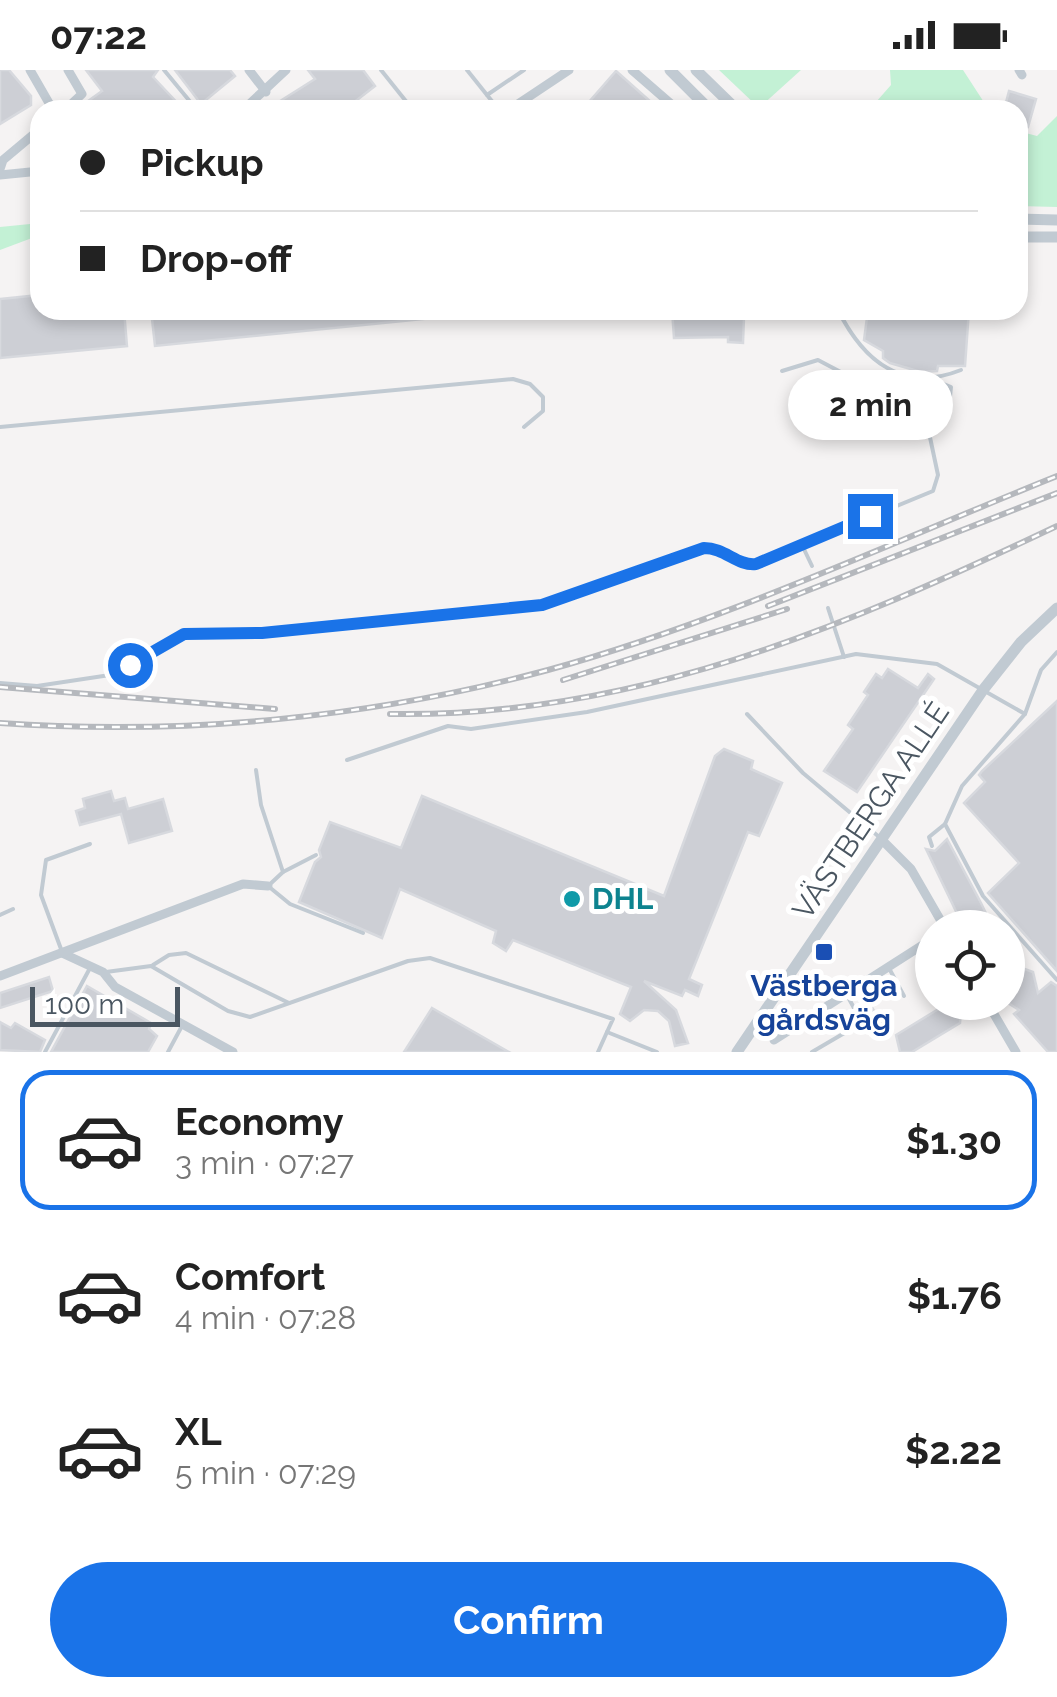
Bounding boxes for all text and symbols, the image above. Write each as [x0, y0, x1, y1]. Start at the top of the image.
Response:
text: 07:22 [50, 13, 147, 58]
text: Pickup [140, 140, 264, 185]
text: Drop-off [140, 236, 292, 281]
callout: 2 min [788, 371, 952, 441]
text: 2 min [829, 386, 912, 423]
route end [848, 494, 893, 539]
route start [108, 643, 153, 688]
street label: VÄSTBERGA ALLÉ [785, 696, 956, 926]
place label: DHL [592, 881, 654, 916]
marker: DHL [561, 888, 583, 910]
map controls [915, 910, 1025, 1020]
button: locate [915, 910, 1025, 1020]
marker: Västberga gårdsväg [813, 941, 835, 963]
place label: Västberga gårdsväg [751, 968, 897, 1037]
scale bar [30, 982, 180, 1026]
text: 100 m [45, 988, 124, 1021]
icon: car [55, 1095, 145, 1185]
text: Economy [175, 1099, 344, 1144]
text: $1.30 [906, 1118, 1002, 1163]
text: 3 min · 07:27 [175, 1144, 354, 1181]
icon: car [55, 1250, 145, 1340]
text: Comfort [175, 1254, 325, 1299]
text: $1.76 [907, 1273, 1002, 1318]
text: 4 min · 07:28 [175, 1299, 356, 1336]
icon: car [55, 1405, 145, 1495]
text: XL [175, 1409, 222, 1454]
text: $2.22 [905, 1428, 1002, 1473]
text: 5 min · 07:29 [175, 1454, 356, 1491]
button: Confirm [50, 1562, 1007, 1677]

